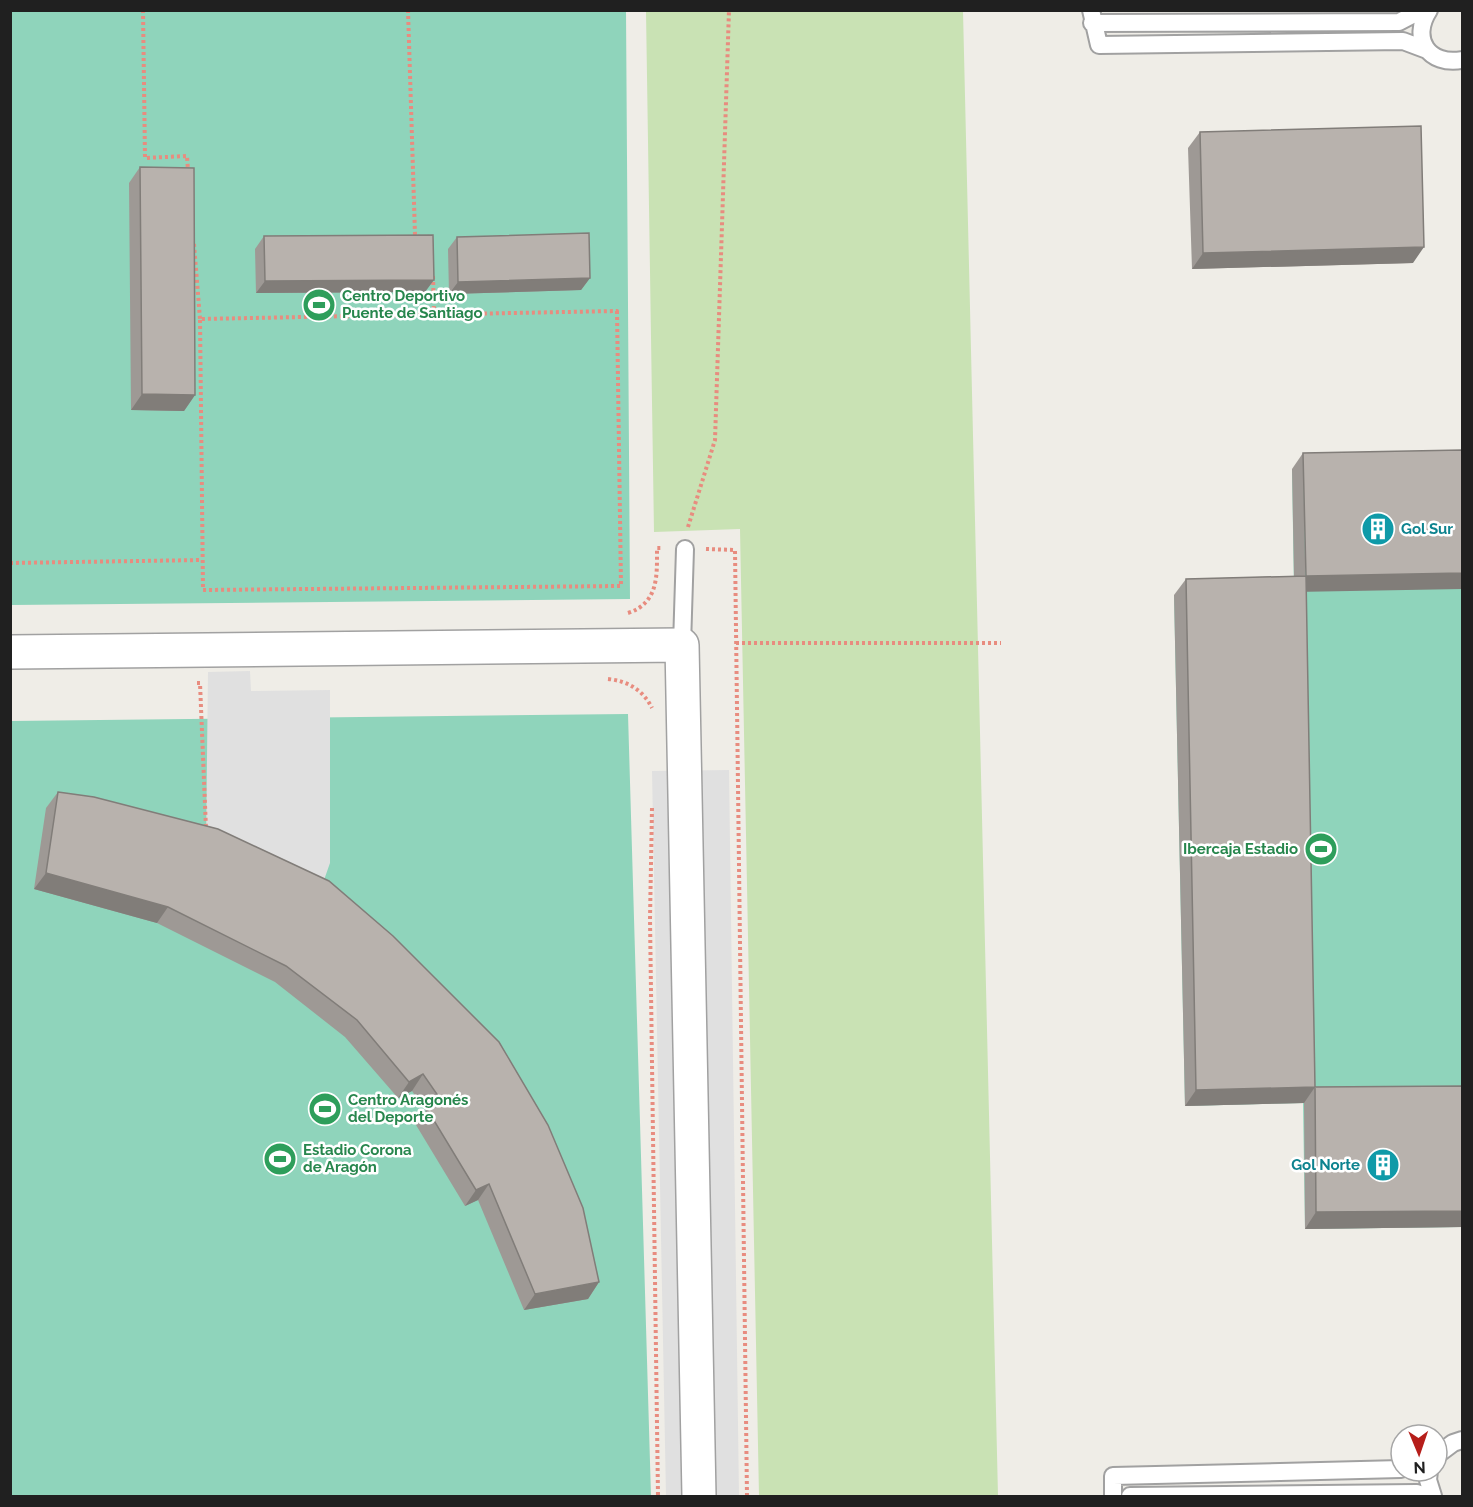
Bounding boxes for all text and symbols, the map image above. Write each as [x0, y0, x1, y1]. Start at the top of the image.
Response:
sports icon: Centro Deportivo Puente de Santiago [301, 287, 337, 323]
place label: Centro Deportivo Puente de Santiago [342, 287, 483, 322]
building icon: Gol Sur [1360, 511, 1396, 547]
place label: Gol Sur [1401, 520, 1453, 538]
sports icon: Ibercaja Estadio [1303, 831, 1339, 867]
place label: Ibercaja Estadio [1183, 840, 1298, 858]
sports icon: Centro Aragonés del Deporte [307, 1091, 343, 1127]
place label: Centro Aragonés del Deporte [348, 1091, 468, 1126]
sports icon: Estadio Corona de Aragón [262, 1141, 298, 1177]
place label: Estadio Corona de Aragón [303, 1141, 412, 1176]
building icon: Gol Norte [1365, 1147, 1401, 1183]
place label: Gol Norte [1291, 1156, 1360, 1174]
north arrow [1389, 1423, 1449, 1483]
text: N [1413, 1458, 1426, 1477]

